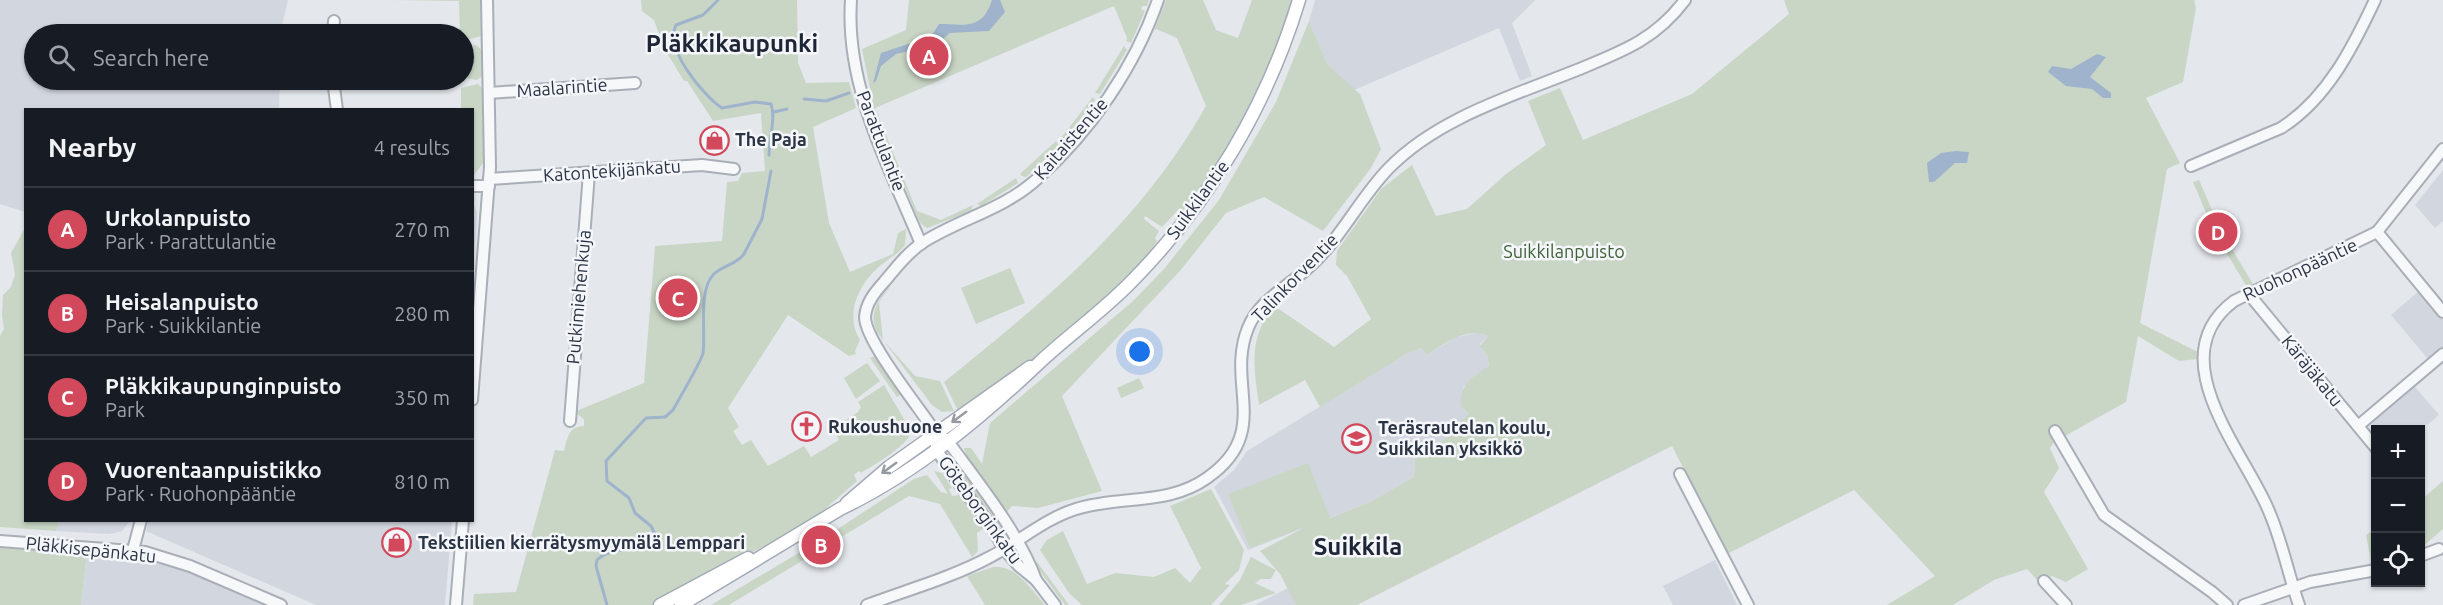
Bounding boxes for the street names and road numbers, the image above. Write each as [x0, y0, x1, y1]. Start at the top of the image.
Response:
street label: Maalarintie [516, 74, 608, 100]
street label: Parattulantie [854, 88, 910, 194]
street label: Kaitaistentie [1029, 93, 1111, 183]
street label: Katontekijänkatu [542, 155, 681, 185]
street label: Suikkilantie [1162, 156, 1232, 243]
street label: Putkimiehenkuja [562, 229, 594, 365]
street label: Talinkorventie [1247, 229, 1341, 326]
street label: Ruohonpääntie [2239, 234, 2360, 304]
street label: Käräjäkatu [2278, 331, 2347, 410]
street label: Göteborginkatu [935, 452, 1027, 567]
street label: Pläkkisepänkatu [25, 532, 157, 566]

